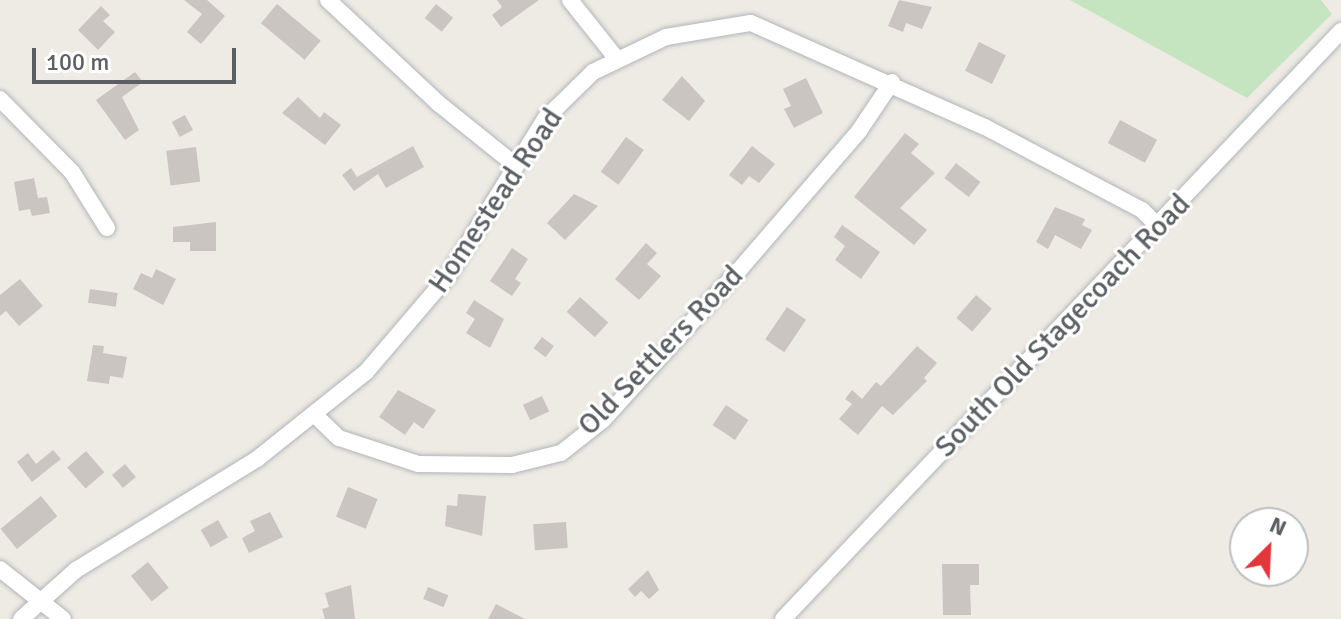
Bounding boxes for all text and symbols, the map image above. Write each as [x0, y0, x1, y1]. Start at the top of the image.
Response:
scale bar [36, 32, 240, 82]
text: 100 m [46, 47, 109, 77]
street label: Homestead Road [421, 102, 571, 300]
street label: South Old Stagecoach Road [928, 187, 1198, 465]
street label: Old Settlers Road [571, 259, 751, 443]
north arrow [1229, 507, 1309, 587]
text: N [1266, 511, 1291, 542]

